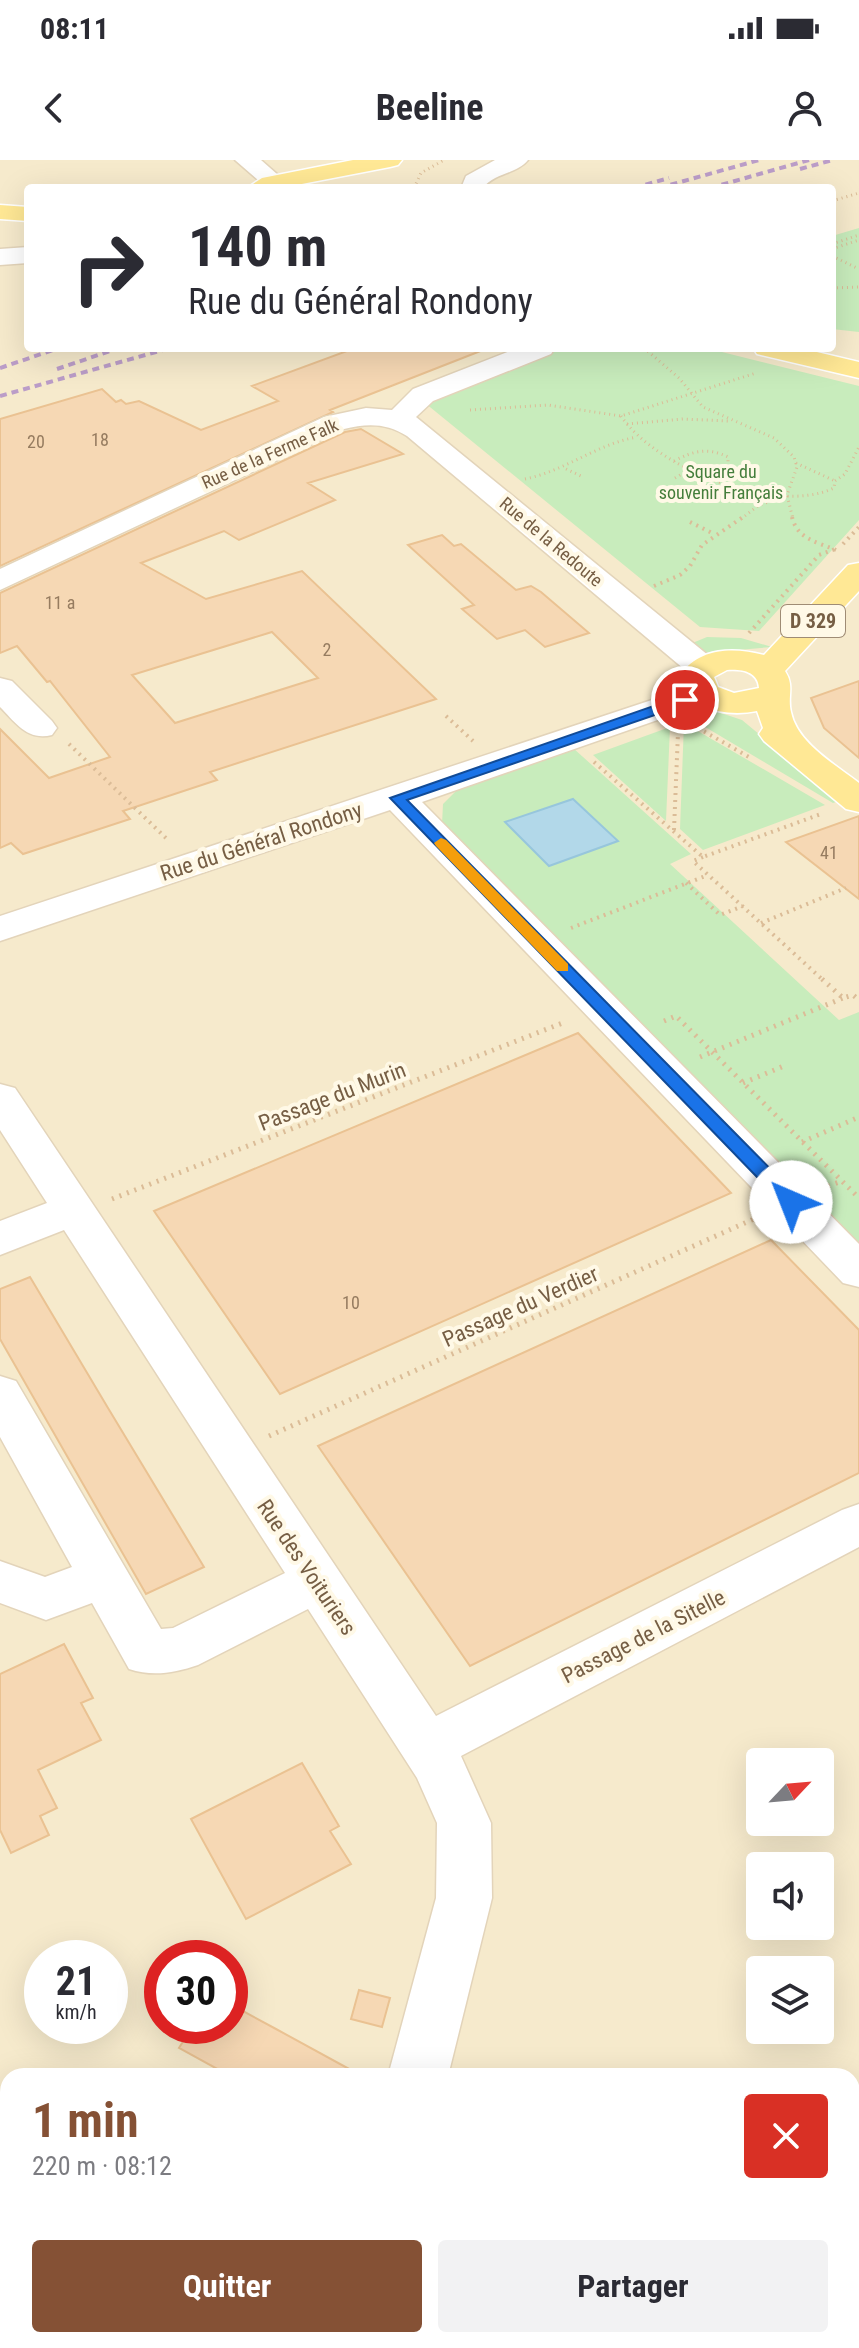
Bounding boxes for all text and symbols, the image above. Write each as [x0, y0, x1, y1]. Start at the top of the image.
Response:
text: 08:11 [40, 11, 109, 46]
icon: back [32, 86, 76, 130]
icon: person [783, 86, 827, 130]
text: Beeline [376, 87, 483, 129]
text: 140 m [188, 214, 327, 280]
icon: right [56, 216, 160, 320]
text: Rue du Général Rondony [188, 281, 533, 323]
street label: Rue de la Ferme Falk [198, 414, 341, 493]
house number: 18 [91, 429, 109, 450]
house number: 20 [27, 431, 45, 452]
park label: Square du souvenir Français [659, 461, 783, 503]
street label: Rue de la Redoute [496, 493, 607, 591]
house number: 11 a [45, 592, 75, 613]
road number: D 329 [781, 605, 845, 637]
house number: 2 [323, 639, 332, 660]
pin [651, 666, 719, 734]
icon: arrive [663, 678, 707, 722]
street label: Rue du Général Rondony [157, 797, 365, 886]
house number: 41 [820, 842, 838, 863]
street label: Passage du Murin [255, 1057, 409, 1136]
position arrow [749, 1160, 833, 1244]
street label: Passage du Verdier [439, 1261, 602, 1352]
house number: 10 [342, 1292, 360, 1313]
street label: Rue des Voituriers [252, 1495, 361, 1640]
street label: Passage de la Sitelle [557, 1584, 729, 1688]
north arrow [746, 1748, 834, 1836]
map controls [746, 1748, 834, 2044]
button: sound [746, 1852, 834, 1940]
speed limit sign: 30 [144, 1940, 248, 2044]
button: layers [746, 1956, 834, 2044]
text: 21 [56, 1958, 96, 2005]
text: km/h [55, 2000, 97, 2024]
text: 1 min [32, 2092, 139, 2149]
button: close [744, 2094, 828, 2178]
text: 220 m · 08:12 [32, 2151, 172, 2181]
button: Quitter [32, 2240, 422, 2332]
button: Partager [438, 2240, 828, 2332]

